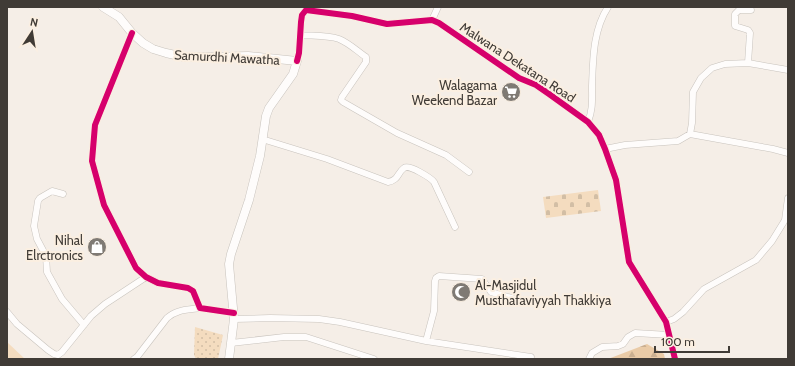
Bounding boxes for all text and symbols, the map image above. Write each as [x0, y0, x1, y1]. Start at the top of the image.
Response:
north arrow [12, 12, 52, 52]
text: N [29, 15, 39, 30]
street label: Malwana Dekatana Road [457, 19, 579, 105]
street label: Samurdhi Mawatha [174, 46, 281, 68]
place label: Walagama Weekend Bazar [412, 77, 498, 108]
supermarket icon: Walagama Weekend Bazar [500, 81, 522, 103]
place label: Nihal Elrctronics [26, 232, 84, 263]
shop icon: Nihal Elrctronics [86, 236, 108, 258]
place label: Al-Masjidul Musthafaviyyah Thakkiya [475, 277, 612, 308]
mosque icon: Al-Masjidul Musthafaviyyah Thakkiya [450, 281, 472, 303]
scale bar [655, 328, 729, 354]
text: 100 m [661, 334, 695, 349]

